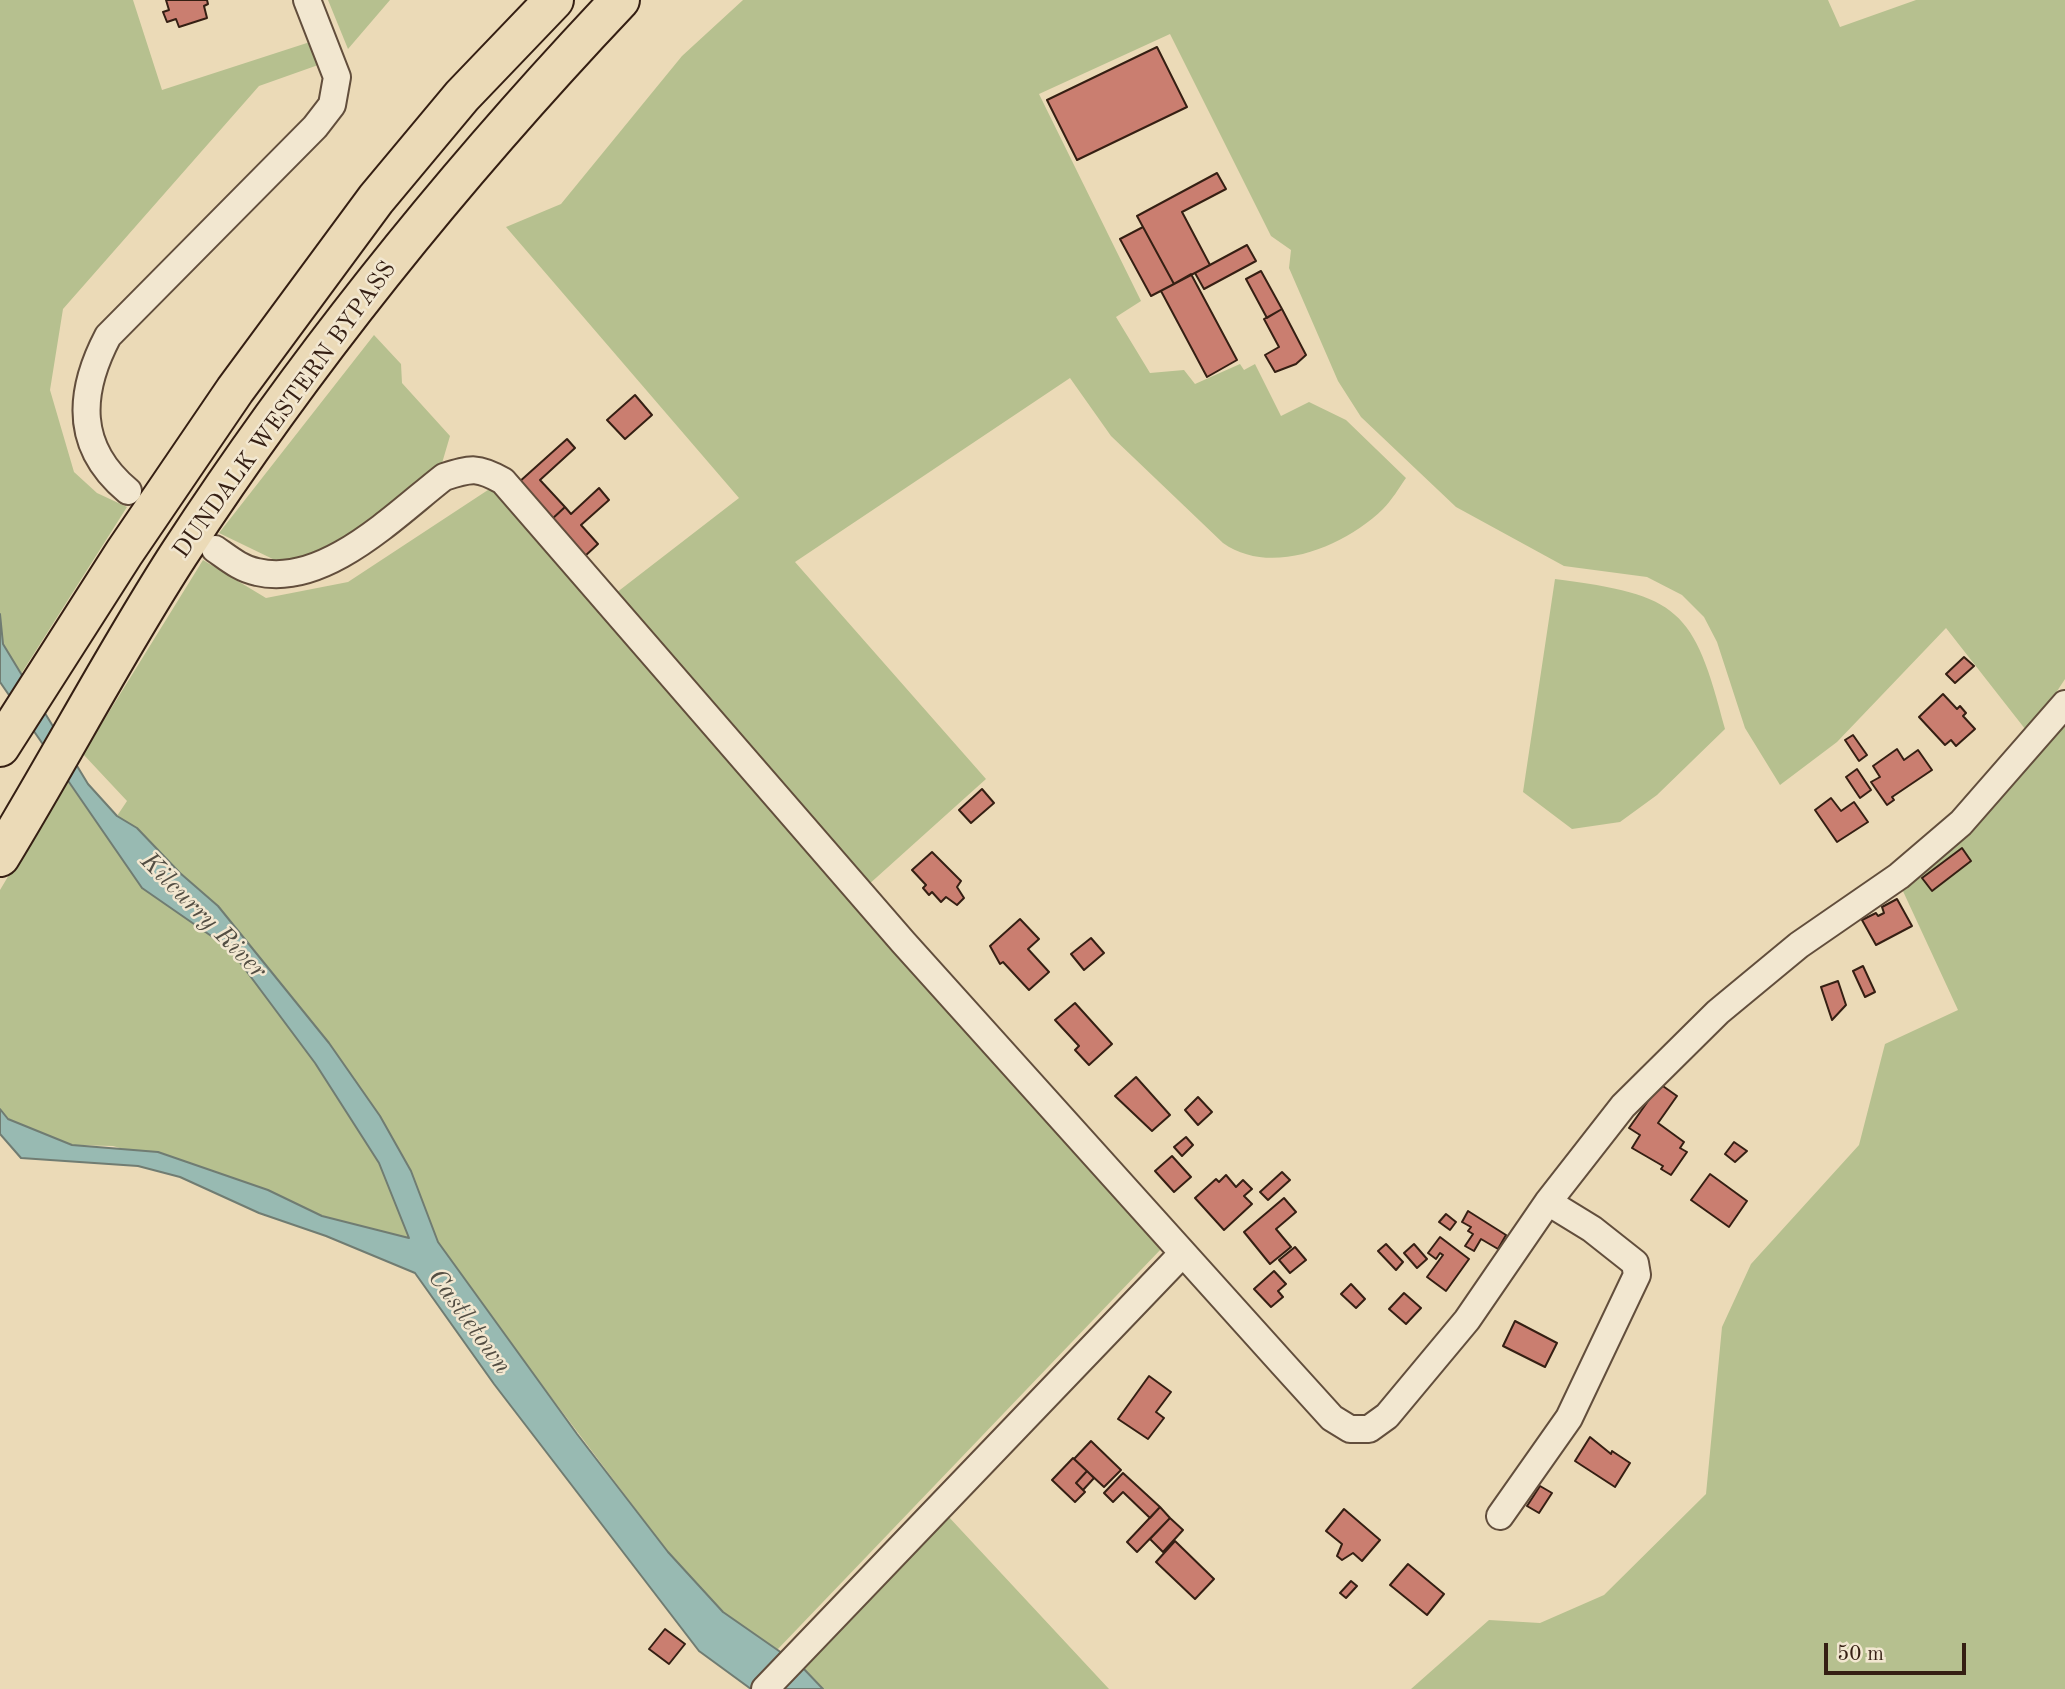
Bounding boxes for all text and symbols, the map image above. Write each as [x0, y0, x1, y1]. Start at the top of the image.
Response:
street label: DUNDALK WESTERN BYPASS [167, 256, 403, 564]
water label: Kilcurry River [133, 846, 273, 986]
water label: Castletown [420, 1263, 518, 1381]
scale bar [1827, 1630, 1969, 1674]
text: 50 m [1837, 1644, 1884, 1665]

